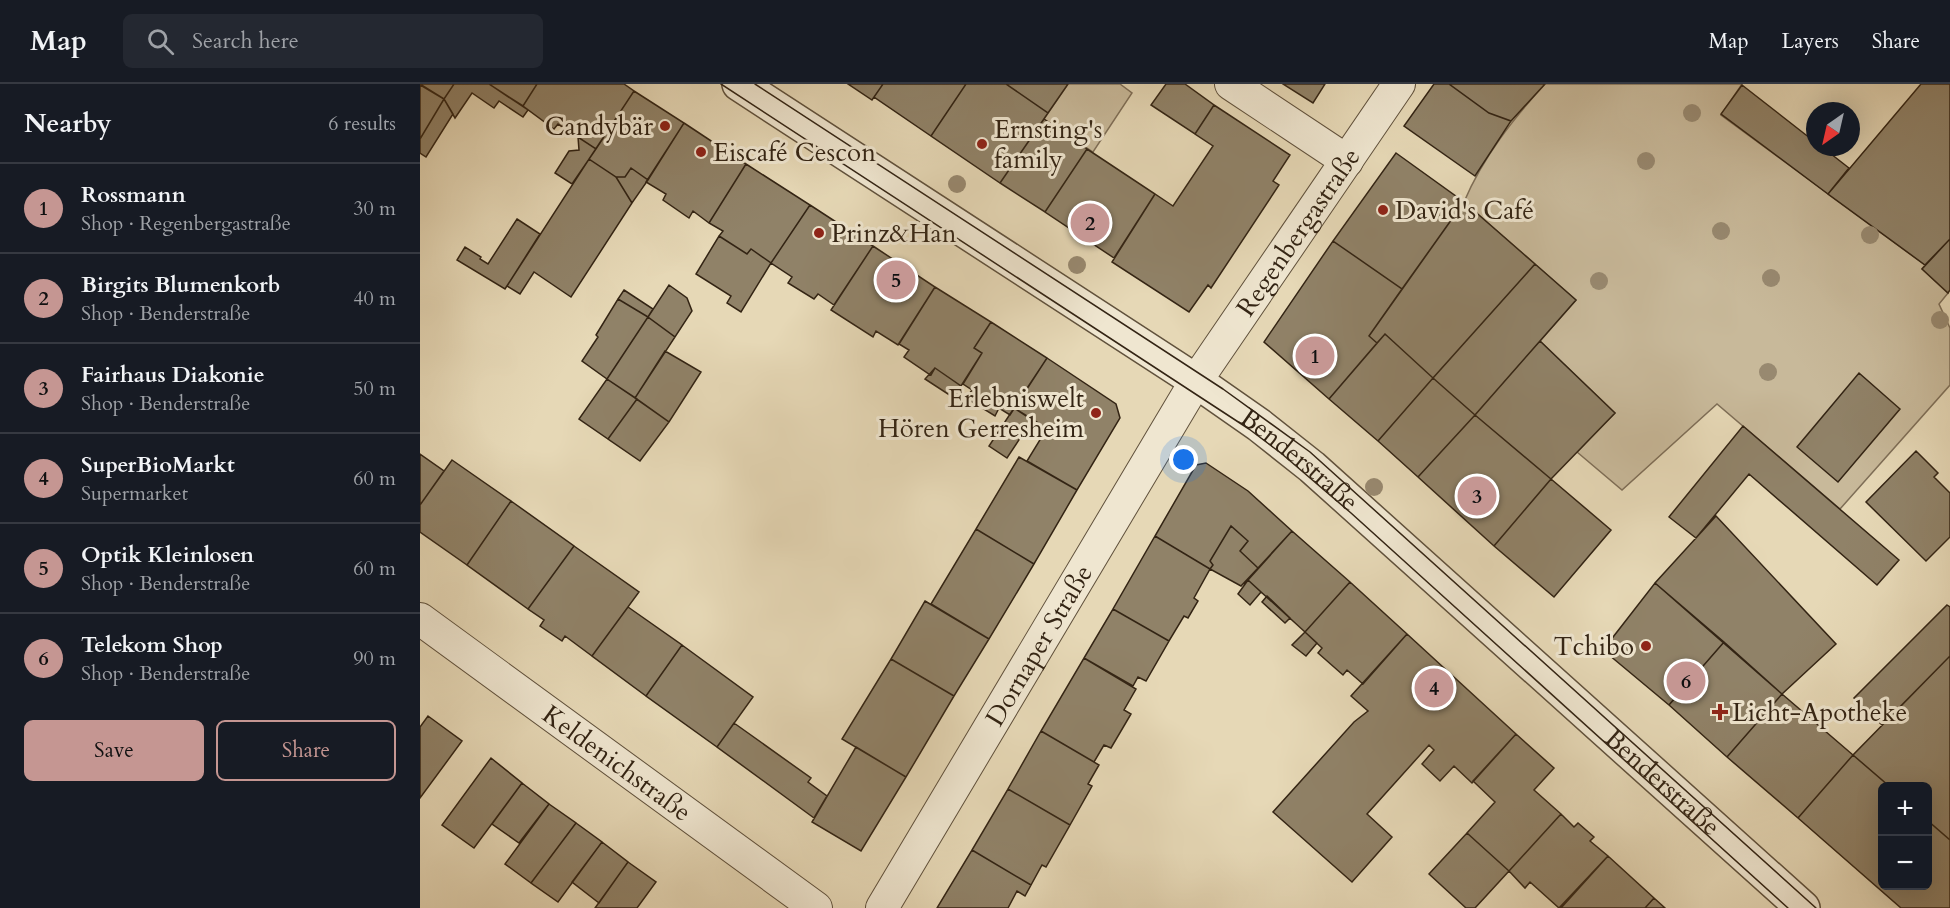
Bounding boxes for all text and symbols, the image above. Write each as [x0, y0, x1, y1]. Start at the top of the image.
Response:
search box [123, 14, 543, 68]
text: Map [30, 22, 87, 60]
icon: search [144, 25, 177, 58]
text: Search here [192, 26, 299, 56]
text: Map [1709, 27, 1749, 56]
text: Layers [1782, 27, 1839, 56]
text: Share [1872, 27, 1920, 56]
north arrow [1806, 102, 1860, 156]
text: Nearby [24, 106, 112, 141]
place label: Candybär [545, 109, 654, 144]
text: 6 results [328, 110, 396, 137]
place label: Ernsting's family [994, 112, 1102, 177]
marker: Candybär [658, 119, 672, 133]
place label: Eiscafé Cescon [713, 135, 876, 170]
marker: Ernsting's family [975, 137, 989, 151]
street label: Regenbergastraße [1228, 141, 1368, 323]
marker: Eiscafé Cescon [694, 145, 708, 159]
text: Rossmann [81, 180, 186, 210]
place label: David's Café [1395, 193, 1534, 228]
text: 1 [38, 195, 49, 222]
text: 30 m [353, 195, 396, 222]
pin: 2 [1070, 200, 1110, 246]
marker: David's Café [1376, 203, 1390, 217]
text: Shop · Regenbergastraße [81, 210, 291, 237]
place label: Prinz&Han [831, 216, 957, 251]
marker: Prinz&Han [812, 226, 826, 240]
pin: 5 [876, 258, 916, 302]
text: Birgits Blumenkorb [81, 270, 280, 300]
text: 2 [38, 285, 49, 312]
text: 40 m [353, 285, 396, 312]
text: Shop · Benderstraße [81, 300, 250, 327]
pin: 1 [1296, 334, 1334, 378]
text: Fairhaus Diakonie [81, 360, 265, 390]
text: 3 [38, 375, 49, 402]
text: 50 m [353, 375, 396, 402]
place label: Erlebniswelt Hören Gerresheim [878, 381, 1084, 446]
text: Shop · Benderstraße [81, 390, 250, 417]
street label: Benderstraße [1233, 400, 1366, 519]
marker: Erlebniswelt Hören Gerresheim [1089, 406, 1103, 420]
your location [1169, 445, 1198, 474]
text: SuperBioMarkt [81, 450, 235, 480]
text: 4 [38, 465, 49, 492]
text: 60 m [353, 465, 396, 492]
pin: 3 [1458, 474, 1496, 518]
text: Supermarket [81, 480, 188, 507]
text: Optik Kleinlosen [81, 540, 254, 570]
text: 5 [38, 555, 49, 582]
text: 60 m [353, 555, 396, 582]
street label: Dornaper Straße [977, 558, 1101, 733]
text: Shop · Benderstraße [81, 570, 250, 597]
place label: Tchibo [1553, 629, 1634, 664]
text: Telekom Shop [81, 630, 223, 660]
marker: Tchibo [1639, 639, 1653, 653]
text: 6 [38, 645, 49, 672]
text: 90 m [353, 645, 396, 672]
pin: 6 [1666, 658, 1706, 704]
text: Shop · Benderstraße [81, 660, 250, 687]
pin: 4 [1414, 666, 1454, 710]
place label: Licht-Apotheke [1732, 695, 1907, 730]
street label: Keldenichstraße [535, 697, 698, 829]
marker: Licht-Apotheke [1713, 705, 1727, 719]
button: Save [24, 720, 204, 781]
button: Share [216, 720, 396, 781]
street label: Benderstraße [1597, 721, 1728, 844]
map controls [1878, 782, 1932, 890]
button: + [1878, 782, 1932, 836]
button: − [1878, 836, 1932, 890]

